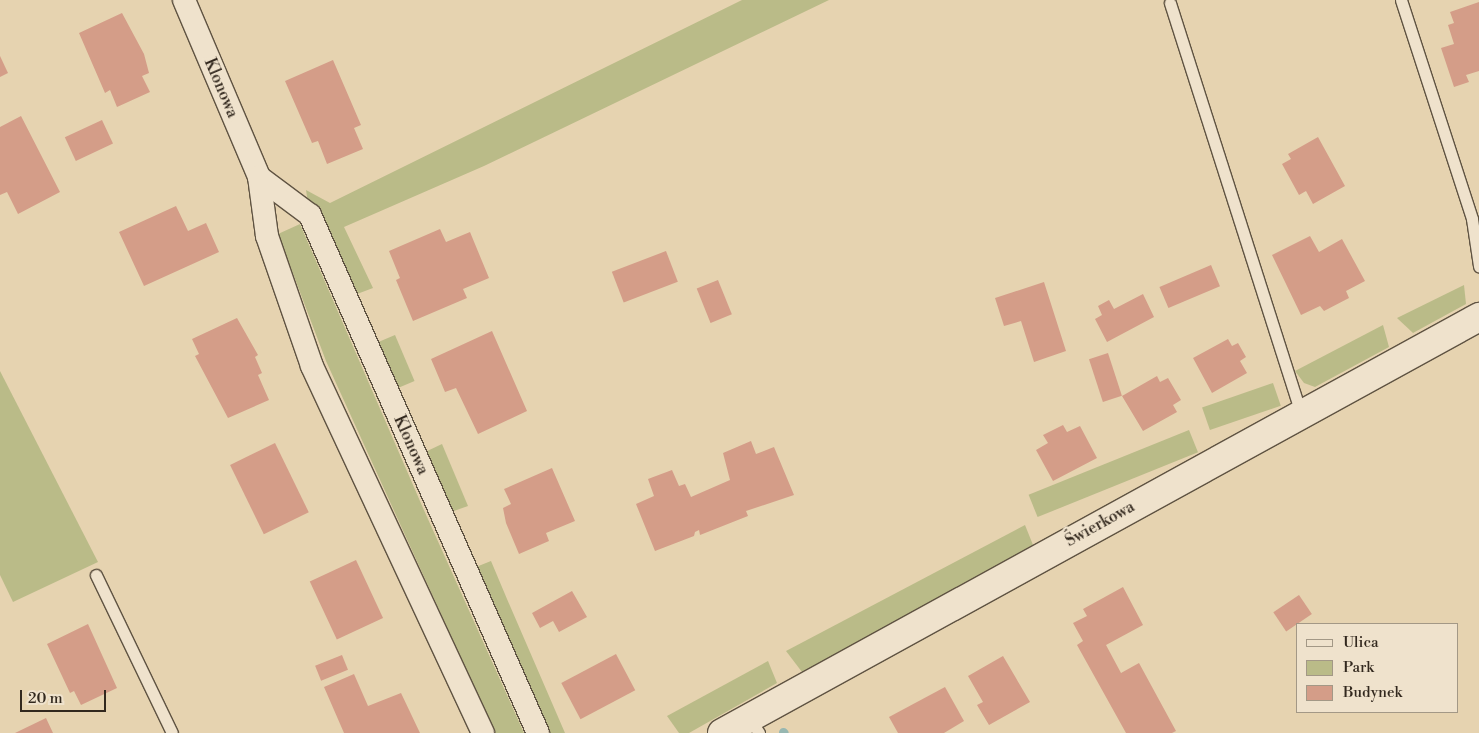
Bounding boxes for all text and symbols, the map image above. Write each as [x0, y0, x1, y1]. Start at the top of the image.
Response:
street label: Klonowa [200, 55, 242, 121]
street label: Klonowa [389, 412, 433, 478]
street label: Świerkowa [1062, 497, 1138, 551]
legend [1296, 623, 1459, 713]
text: Ulica [1343, 633, 1379, 652]
text: Park [1343, 658, 1374, 677]
scale bar [22, 680, 109, 712]
text: Budynek [1343, 683, 1402, 702]
text: 20 m [28, 689, 63, 708]

